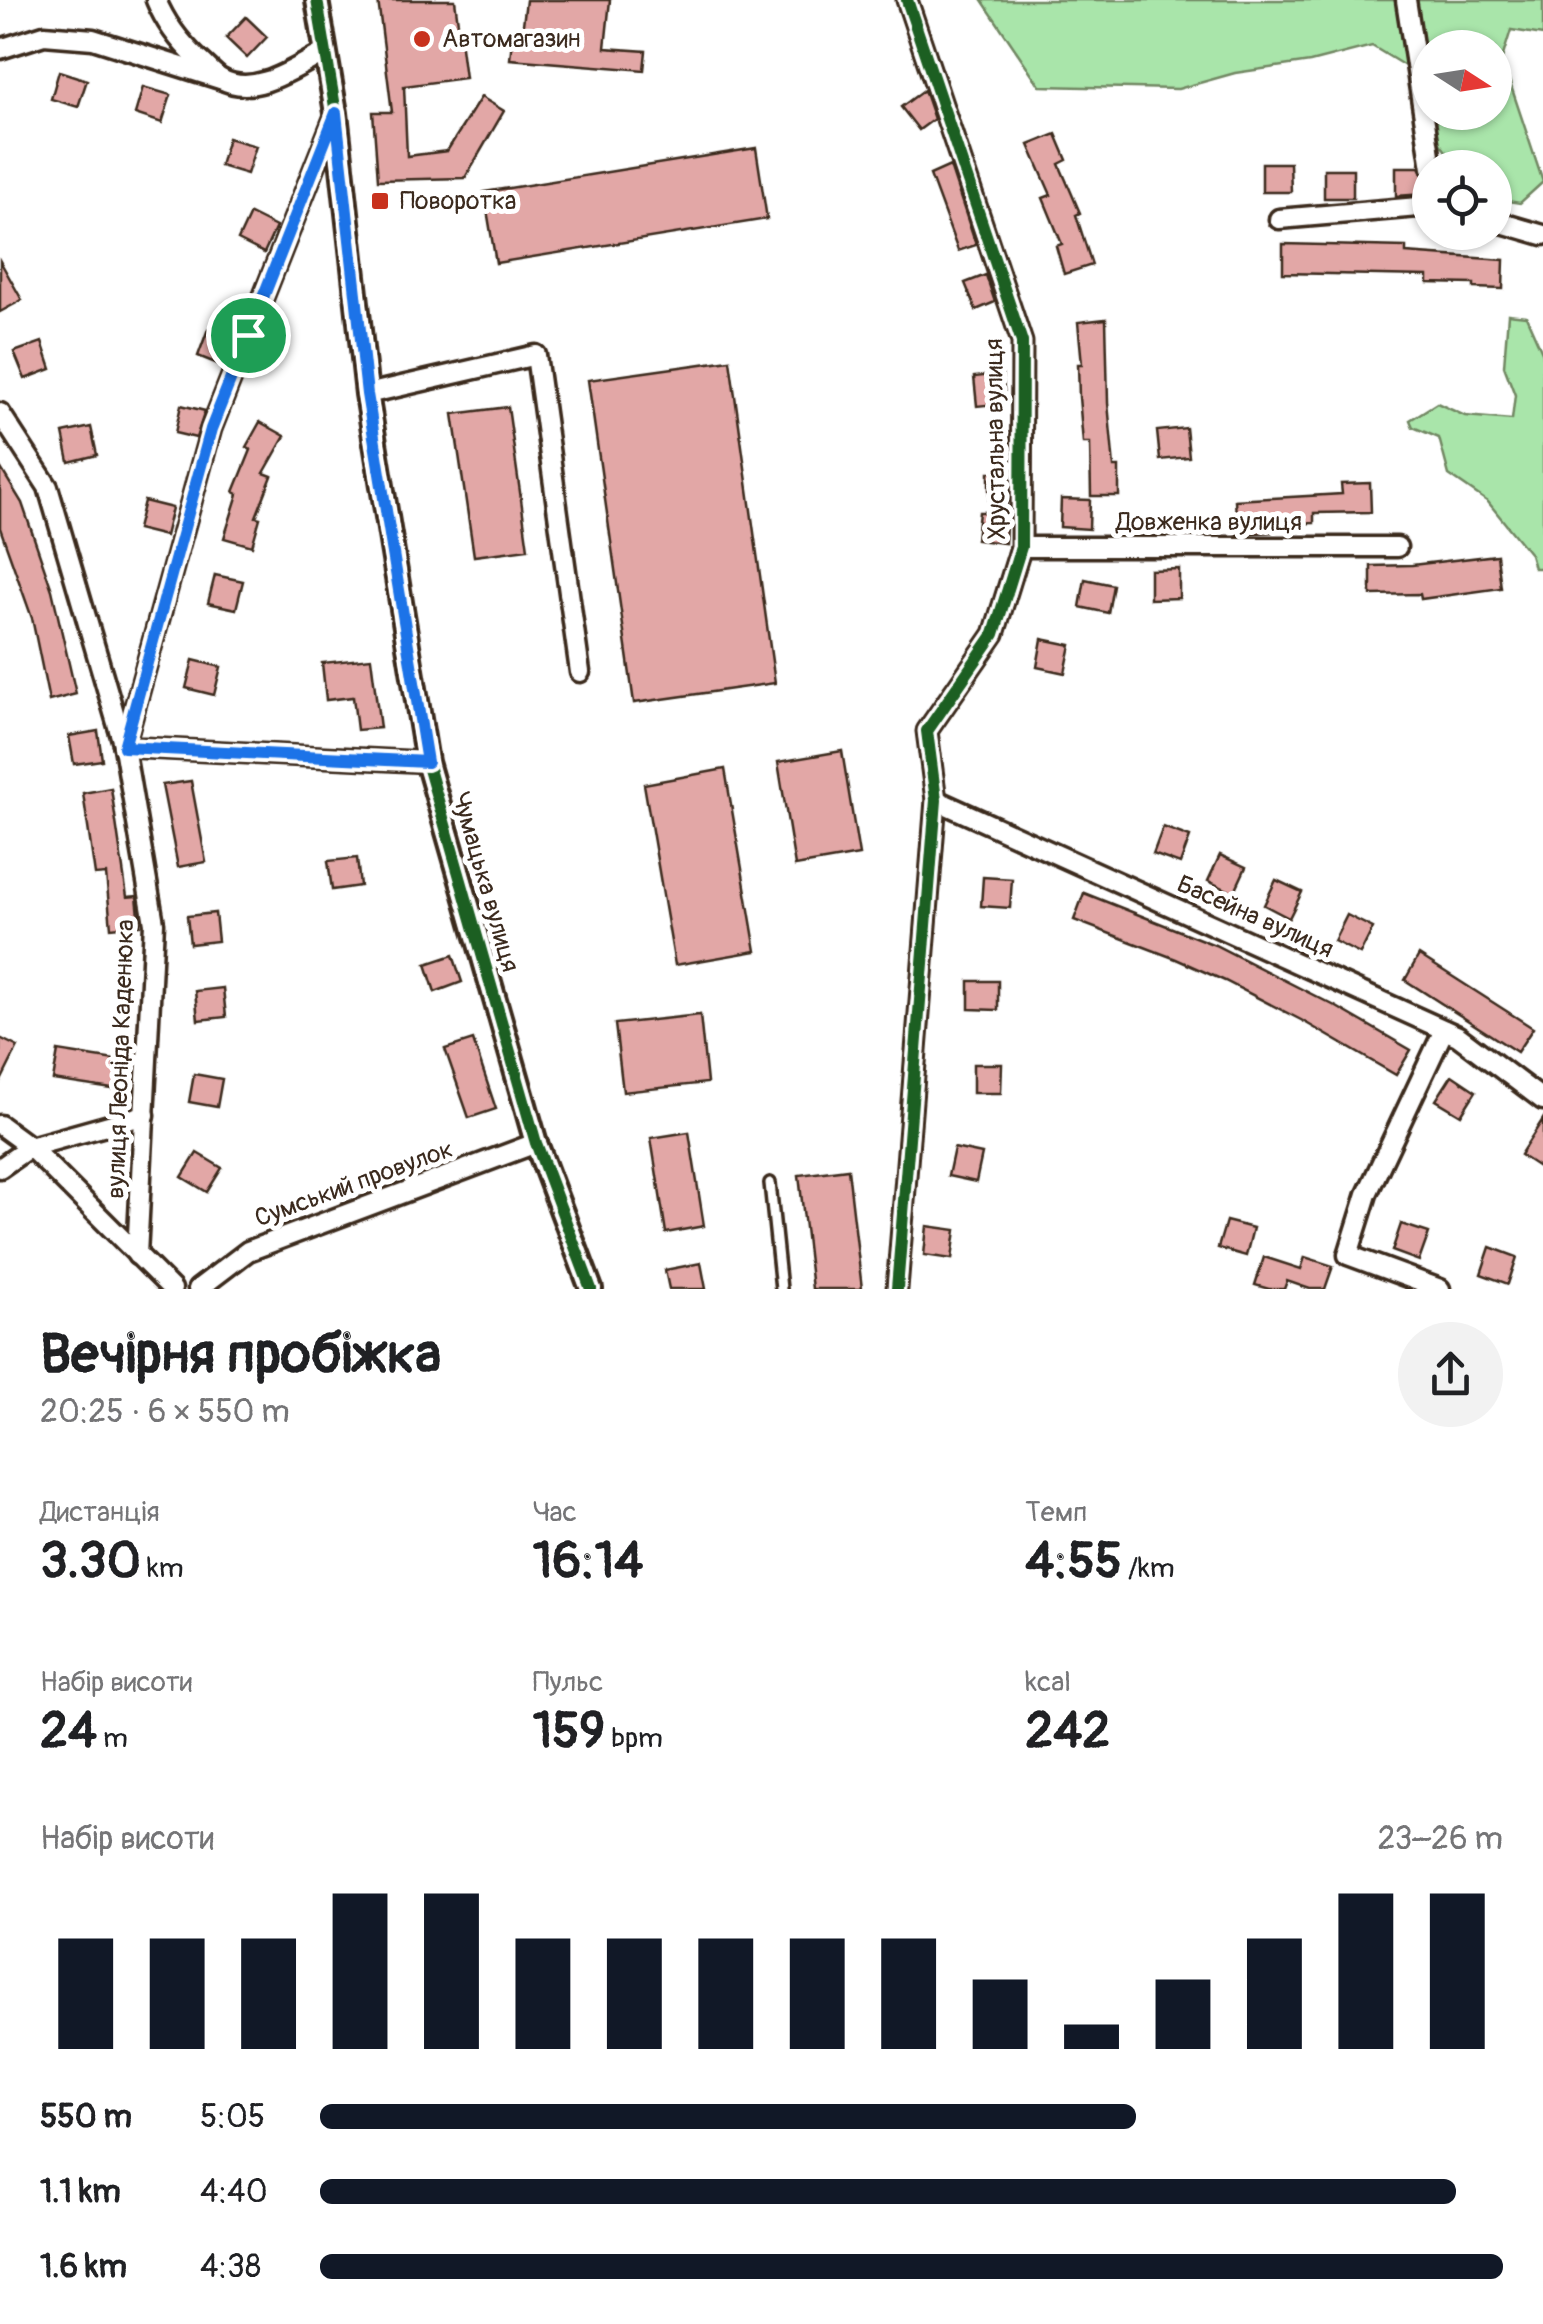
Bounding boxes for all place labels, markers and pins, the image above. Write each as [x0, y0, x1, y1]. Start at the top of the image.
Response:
place label: Автомагазин [442, 24, 580, 55]
marker: Автомагазин [411, 28, 433, 50]
place label: Поворотка [400, 186, 516, 217]
marker: Поворотка [369, 190, 391, 212]
pin [206, 293, 291, 378]

